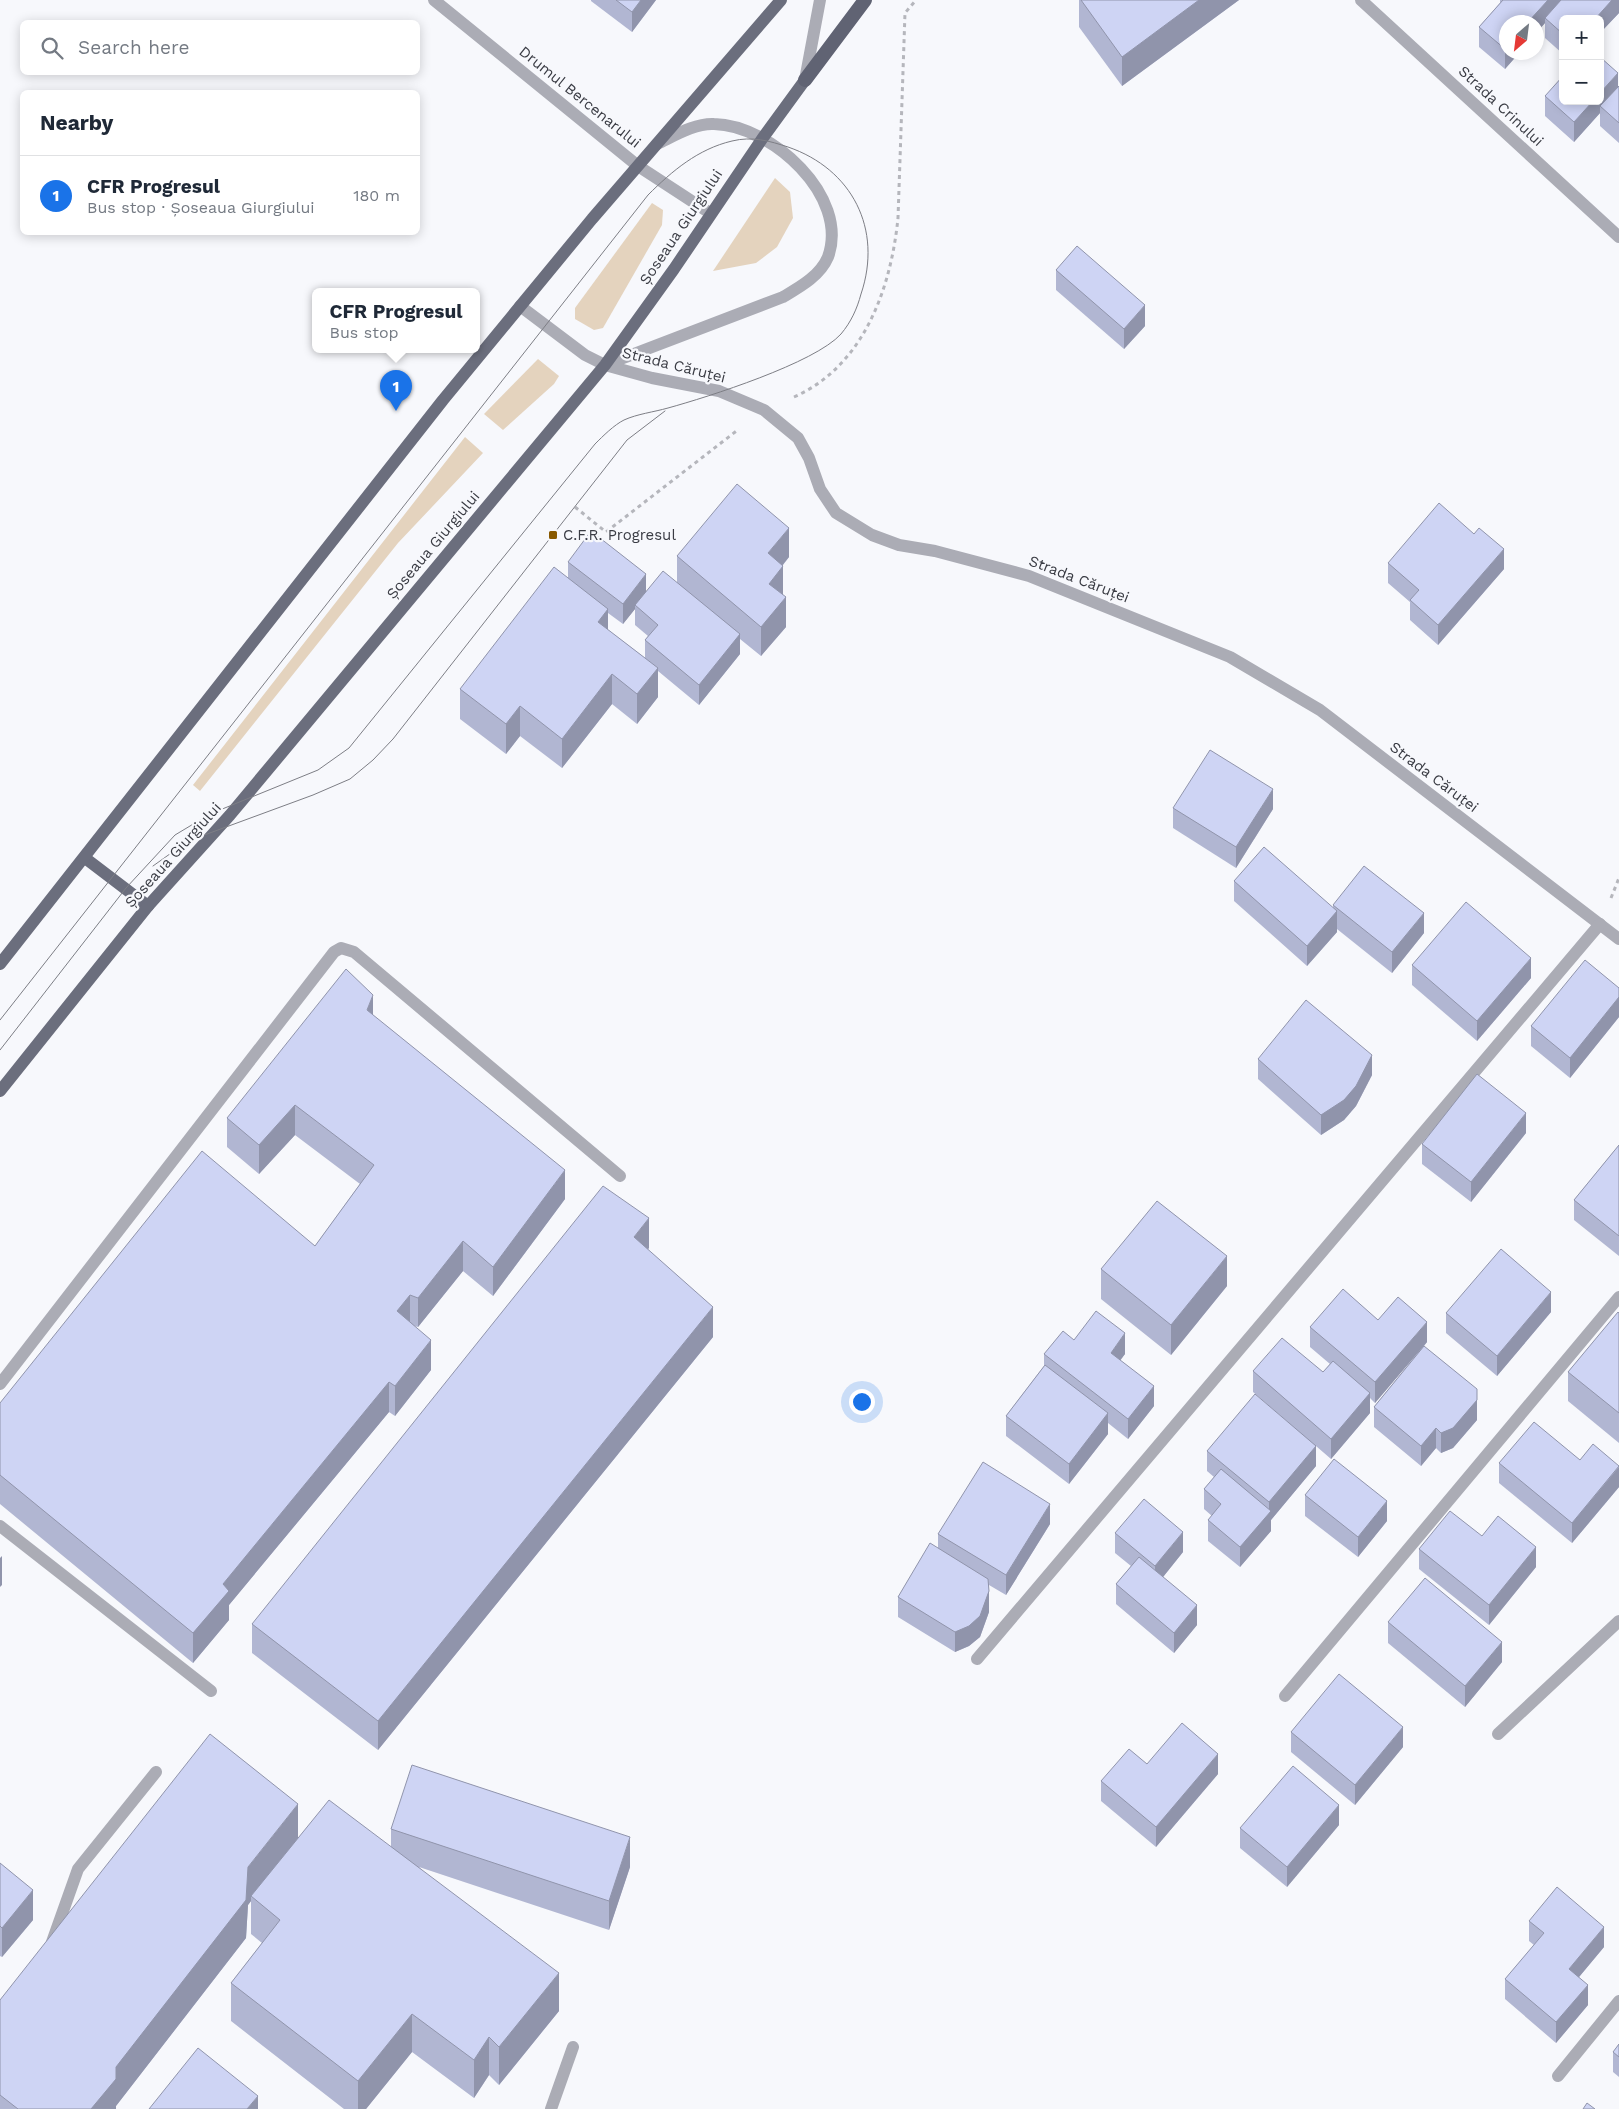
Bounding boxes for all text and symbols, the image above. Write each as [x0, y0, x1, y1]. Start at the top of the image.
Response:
north arrow [1499, 15, 1544, 60]
map controls [1559, 15, 1604, 105]
button: + [1559, 15, 1604, 60]
search box [20, 20, 420, 75]
icon: search [38, 34, 66, 62]
text: Search here [78, 36, 189, 59]
street label: Drumul Bercenarului [516, 42, 644, 152]
button: − [1559, 60, 1604, 105]
street label: Strada Crinului [1455, 62, 1547, 150]
text: Nearby [40, 110, 113, 135]
street label: Șoseaua Giurgiului [636, 166, 726, 288]
text: CFR Progresul [87, 175, 220, 198]
text: 1 [53, 186, 59, 205]
text: 180 m [353, 186, 400, 205]
text: Bus stop · Șoseaua Giurgiului [87, 198, 315, 217]
popup [312, 288, 480, 353]
text: CFR Progresul [330, 300, 462, 323]
text: Bus stop [330, 323, 399, 342]
street label: Strada Căruței [620, 343, 728, 387]
pin: 1 [380, 370, 412, 411]
street label: Șoseaua Giurgiului [383, 487, 483, 603]
place label: C.F.R. Progresul [563, 526, 676, 544]
marker: C.F.R. Progresul [547, 529, 559, 541]
street label: Strada Căruței [1026, 552, 1132, 606]
street label: Strada Căruței [1386, 738, 1482, 816]
street label: Șoseaua Giurgiului [121, 799, 225, 911]
your location [849, 1389, 875, 1415]

